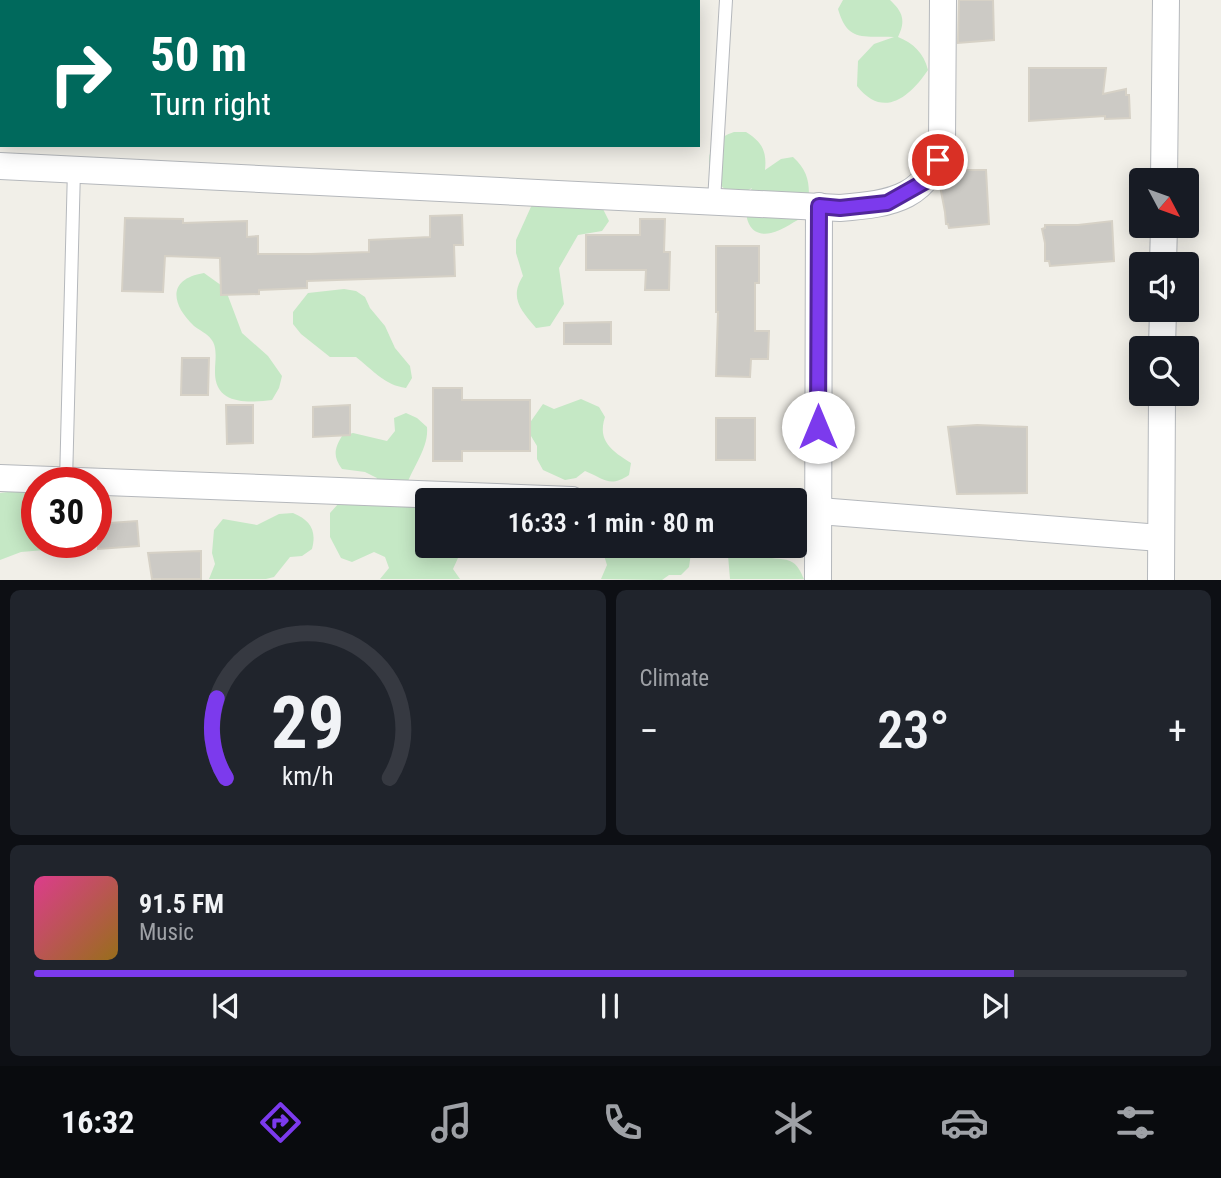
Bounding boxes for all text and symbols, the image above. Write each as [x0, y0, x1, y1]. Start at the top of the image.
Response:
text: 50 m [150, 26, 247, 83]
icon: right [35, 28, 126, 119]
text: Turn right [150, 85, 271, 123]
pin [908, 130, 968, 190]
icon: arrive [919, 141, 957, 179]
north arrow [1129, 168, 1199, 238]
map controls [1129, 168, 1199, 406]
button: sound [1129, 252, 1199, 322]
button: search [1129, 336, 1199, 406]
position arrow [781, 390, 855, 464]
speed limit sign: 30 [21, 467, 112, 558]
text: 16:33 · 1 min · 80 m [508, 508, 714, 538]
text: Climate [640, 665, 709, 692]
text: 29 [271, 681, 345, 767]
text: 23° [877, 700, 949, 761]
text: − [640, 709, 659, 753]
text: + [1168, 709, 1187, 753]
text: km/h [282, 762, 333, 791]
text: 91.5 FM [139, 889, 224, 919]
text: Music [139, 919, 194, 946]
icon: previous [207, 987, 245, 1025]
icon: pause [591, 987, 629, 1025]
icon: next [976, 987, 1014, 1025]
icon: directions [256, 1098, 305, 1147]
icon: music [427, 1098, 476, 1147]
icon: phone [598, 1098, 647, 1147]
icon: climate [769, 1098, 818, 1147]
icon: car [940, 1098, 989, 1147]
icon: filters [1111, 1098, 1160, 1147]
text: 16:32 [61, 1103, 134, 1141]

